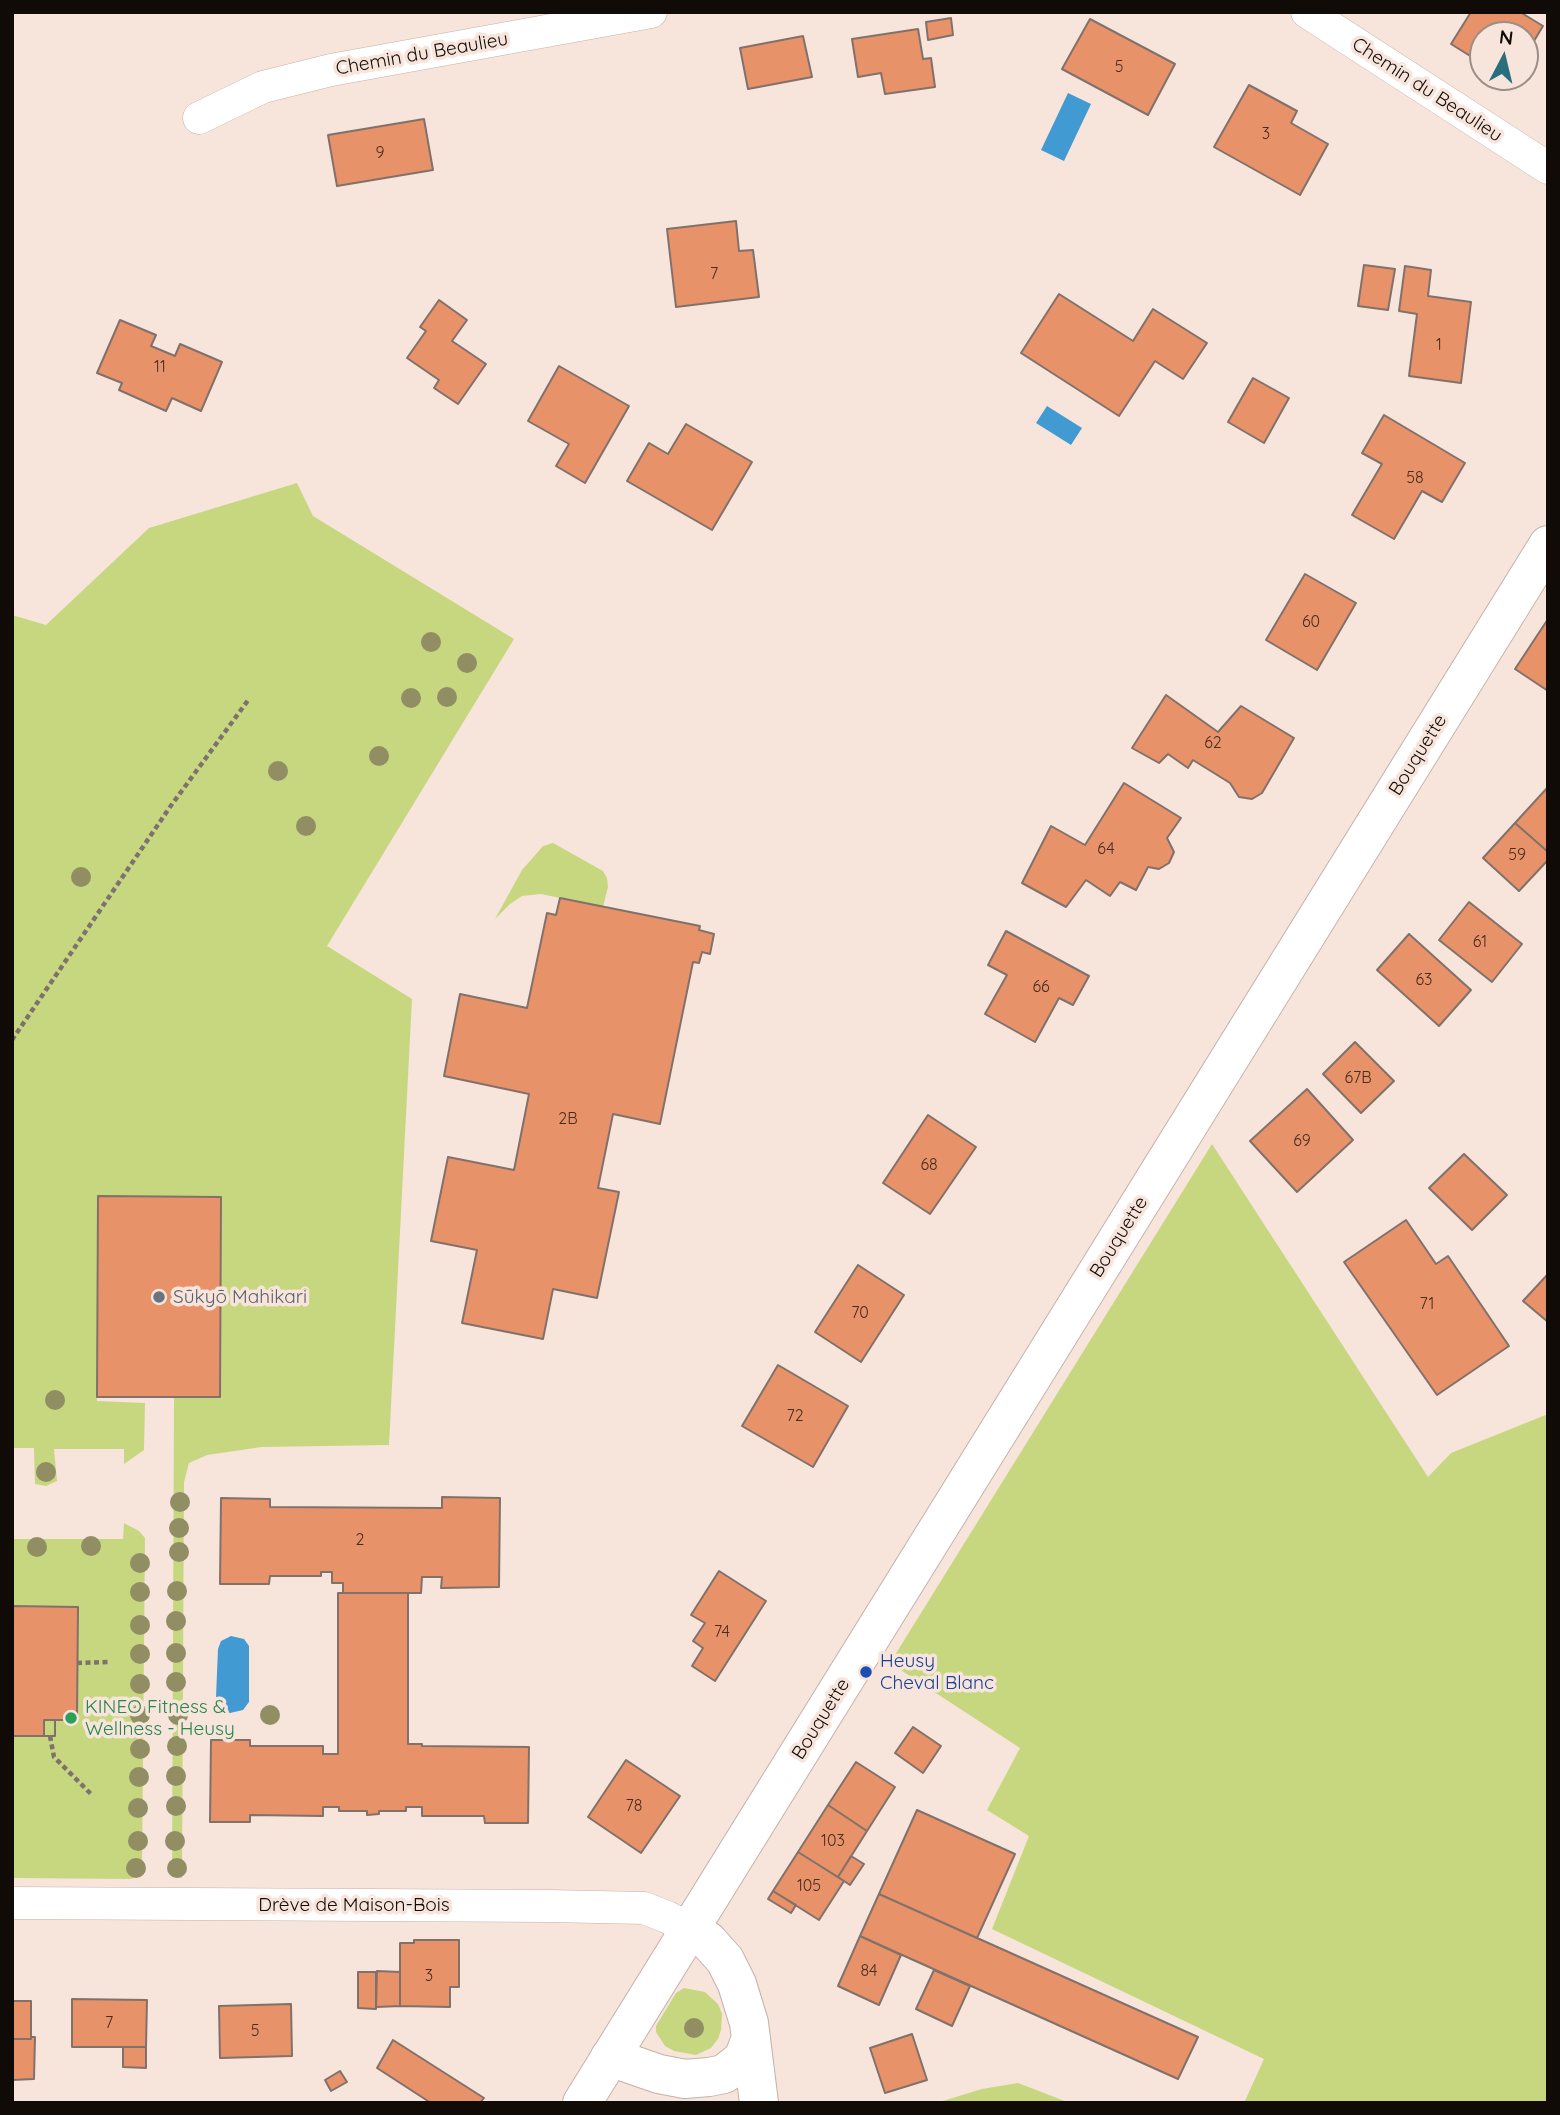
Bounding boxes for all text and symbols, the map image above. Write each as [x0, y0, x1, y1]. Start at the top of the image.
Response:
north arrow [1469, 21, 1539, 91]
text: N [1498, 24, 1515, 50]
street label: Chemin du Beaulieu [334, 28, 510, 80]
street label: Chemin du Beaulieu [1348, 33, 1506, 147]
house number: 5 [1115, 57, 1123, 77]
house number: 3 [1262, 124, 1270, 144]
house number: 9 [376, 143, 384, 163]
house number: 7 [710, 264, 718, 284]
house number: 1 [1436, 335, 1442, 355]
house number: 11 [154, 357, 166, 377]
house number: 58 [1406, 468, 1424, 488]
house number: 60 [1302, 612, 1320, 632]
street label: Bouquette [1384, 710, 1452, 800]
house number: 62 [1204, 733, 1222, 753]
house number: 64 [1097, 839, 1115, 859]
house number: 59 [1508, 845, 1526, 865]
house number: 61 [1473, 932, 1487, 952]
house number: 63 [1416, 970, 1432, 990]
house number: 66 [1032, 977, 1050, 997]
house number: 67B [1344, 1068, 1372, 1088]
house number: 2B [558, 1109, 578, 1129]
house number: 69 [1293, 1131, 1311, 1151]
house number: 68 [920, 1155, 938, 1175]
street label: Bouquette [1085, 1192, 1153, 1282]
place label: Sūkyō Mahikari [173, 1286, 307, 1308]
marker: Sūkyō Mahikari [151, 1289, 167, 1305]
house number: 71 [1420, 1294, 1434, 1314]
house number: 70 [851, 1303, 869, 1323]
house number: 72 [786, 1406, 804, 1426]
house number: 2 [356, 1530, 364, 1550]
house number: 74 [714, 1622, 730, 1642]
place label: Heusy Cheval Blanc [880, 1650, 994, 1694]
marker: Heusy Cheval Blanc [858, 1664, 874, 1680]
street label: Bouquette [787, 1674, 855, 1764]
place label: KINEO Fitness & Wellness - Heusy [85, 1696, 235, 1740]
marker: KINEO Fitness & Wellness - Heusy [63, 1710, 79, 1726]
house number: 78 [626, 1796, 642, 1816]
house number: 103 [821, 1831, 845, 1851]
house number: 105 [797, 1876, 821, 1896]
street label: Drève de Maison-Bois [258, 1894, 450, 1916]
house number: 84 [860, 1961, 878, 1981]
house number: 3 [425, 1966, 433, 1986]
house number: 7 [105, 2013, 113, 2033]
house number: 5 [251, 2021, 259, 2041]

